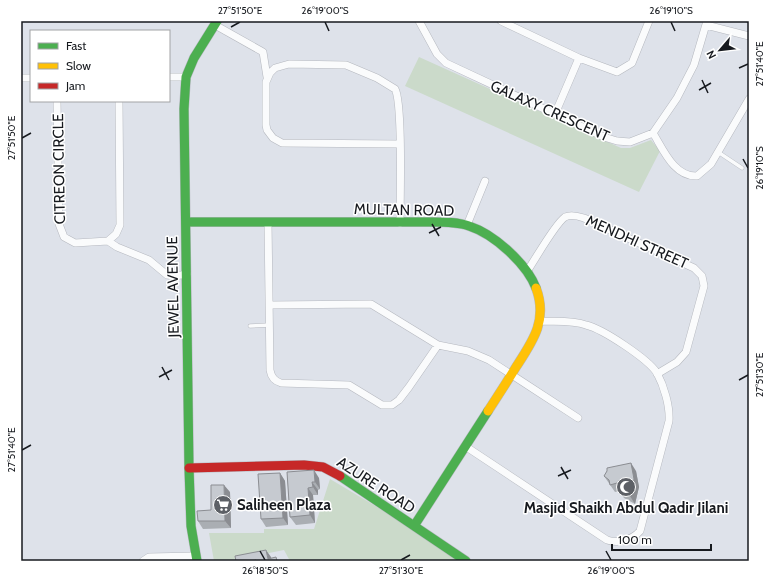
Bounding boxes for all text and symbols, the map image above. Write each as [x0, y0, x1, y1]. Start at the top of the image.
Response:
text: 27°51'50"E [218, 4, 263, 17]
text: 26°19'00"S [301, 4, 349, 17]
text: 26°19'10"S [649, 4, 693, 17]
legend [30, 30, 170, 102]
north arrow [700, 30, 740, 70]
text: Fast [66, 38, 86, 53]
text: 27°51'40"E [753, 41, 766, 86]
text: N [703, 48, 719, 61]
text: Slow [66, 58, 91, 73]
street label: GALAXY CRESCENT [488, 77, 612, 145]
text: Jam [65, 78, 85, 93]
street label: CITREON CIRCLE [49, 113, 69, 225]
text: 27°51'50"E [5, 115, 18, 160]
text: 26°19'10"S [753, 146, 766, 190]
street label: MULTAN ROAD [354, 200, 454, 220]
street label: MENDHI STREET [583, 211, 691, 273]
street label: JEWEL AVENUE [163, 236, 183, 339]
text: 27°51'30"E [753, 352, 766, 397]
text: 27°51'40"E [5, 427, 18, 472]
street label: AZURE ROAD [334, 453, 419, 517]
mosque icon: Masjid Shaikh Abdul Qadir Jilani [615, 476, 637, 498]
supermarket icon: Saliheen Plaza [212, 494, 234, 516]
place label: Saliheen Plaza [237, 496, 331, 514]
place label: Masjid Shaikh Abdul Qadir Jilani [524, 499, 728, 517]
scale bar [612, 526, 711, 552]
text: 100 m [618, 532, 652, 547]
text: 26°18'50"S [242, 564, 288, 577]
text: 27°51'30"E [379, 564, 424, 577]
text: 26°19'00"S [587, 564, 635, 577]

